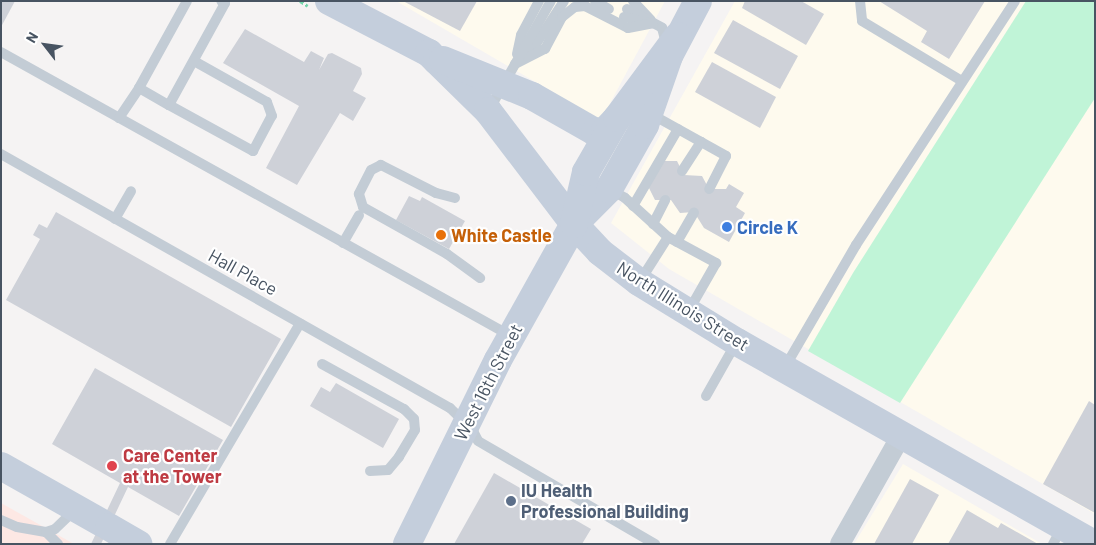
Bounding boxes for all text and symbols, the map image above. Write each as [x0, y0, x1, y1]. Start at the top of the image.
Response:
north arrow [20, 20, 70, 70]
text: N [22, 29, 41, 46]
place label: Circle K [737, 216, 798, 238]
marker: Circle K [721, 221, 733, 233]
place label: White Castle [451, 224, 552, 246]
marker: White Castle [435, 229, 447, 241]
street label: Hall Place [205, 244, 281, 300]
street label: North Illinois Street [613, 257, 753, 355]
street label: West 16th Street [449, 320, 527, 444]
place label: Care Center at the Tower [123, 445, 222, 488]
marker: Care Center at the Tower [105, 459, 119, 473]
place label: IU Health Professional Building [521, 480, 689, 522]
marker: IU Health Professional Building [505, 495, 517, 507]

